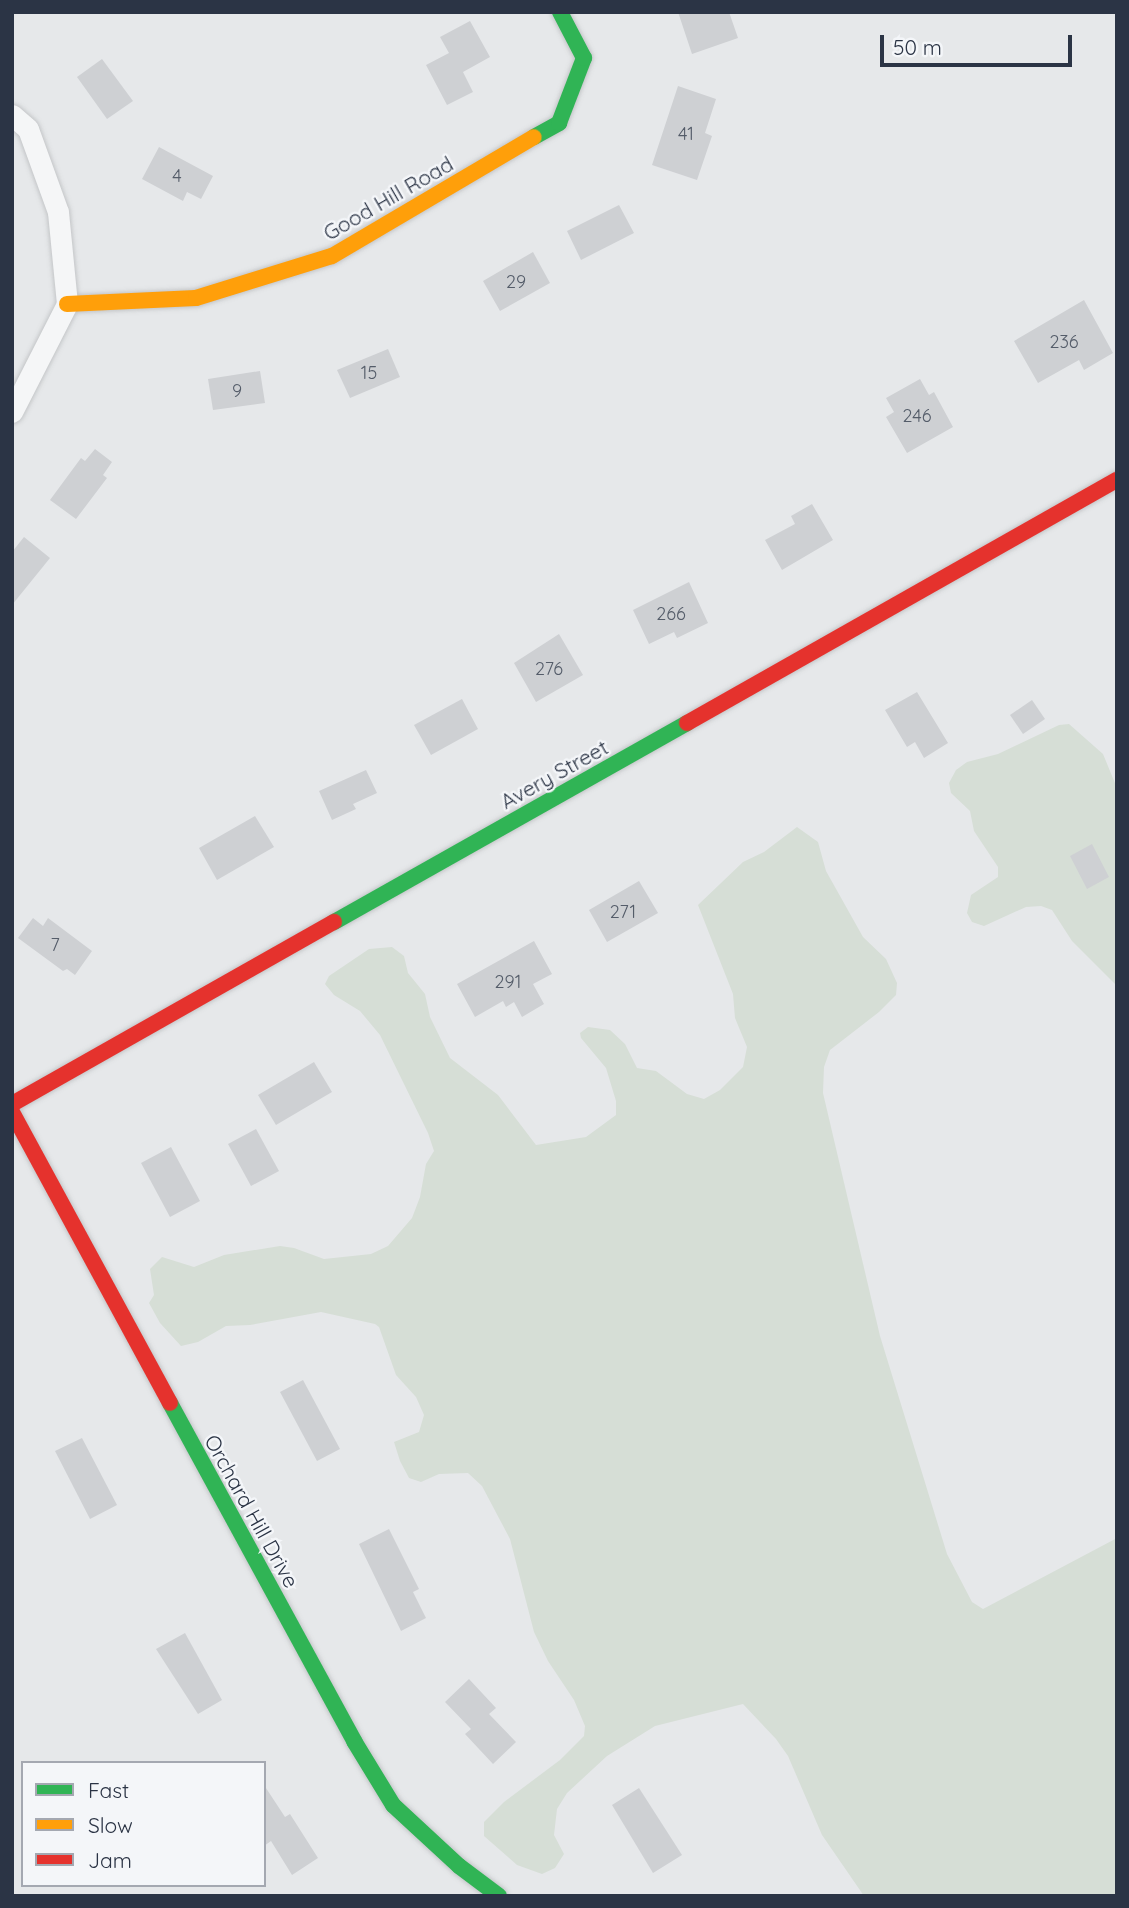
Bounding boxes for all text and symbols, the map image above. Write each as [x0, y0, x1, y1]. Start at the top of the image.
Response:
scale bar [884, 21, 1076, 65]
text: 50 m [893, 34, 942, 60]
house number: 41 [678, 123, 694, 145]
street label: Good Hill Road [319, 151, 457, 245]
house number: 4 [172, 165, 182, 187]
house number: 29 [506, 271, 526, 293]
house number: 236 [1049, 331, 1079, 353]
house number: 15 [361, 362, 377, 384]
house number: 9 [232, 380, 242, 402]
house number: 246 [903, 405, 931, 427]
house number: 266 [656, 603, 686, 625]
house number: 276 [535, 658, 563, 680]
street label: Avery Street [496, 734, 612, 814]
house number: 271 [610, 901, 636, 923]
house number: 7 [50, 934, 60, 956]
house number: 291 [495, 971, 521, 993]
street label: Orchard Hill Drive [200, 1430, 304, 1592]
legend [21, 1761, 266, 1887]
text: Fast [88, 1777, 129, 1803]
text: Slow [88, 1812, 133, 1838]
text: Jam [88, 1847, 132, 1873]

